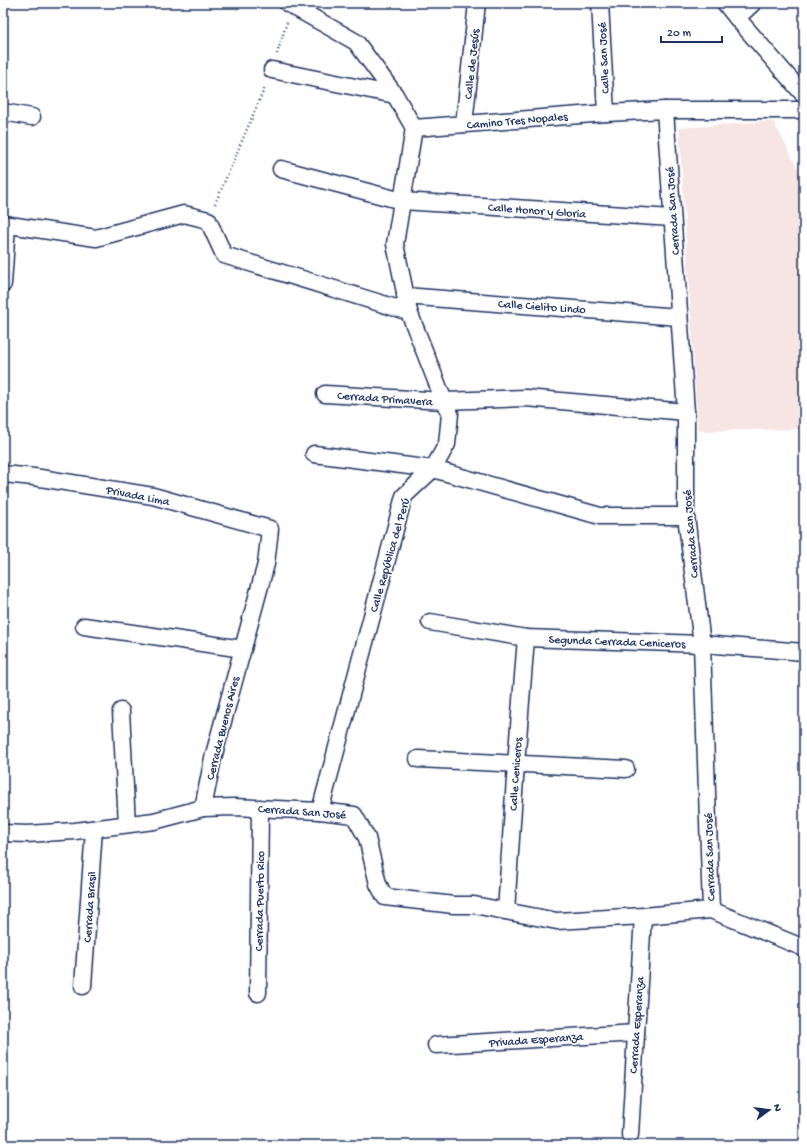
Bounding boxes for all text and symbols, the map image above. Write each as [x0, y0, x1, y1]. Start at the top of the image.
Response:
scale bar [661, 18, 722, 44]
street label: Calle San José [596, 21, 614, 94]
text: 20 m [667, 27, 692, 41]
street label: Calle de Jesús [462, 28, 484, 100]
street label: Camino Tres Nopales [466, 111, 569, 133]
street label: Cerrada San José [664, 165, 684, 255]
street label: Calle Honor y Gloria [487, 202, 587, 222]
street label: Calle Cielito Lindo [497, 298, 586, 318]
street label: Cerrada Primavera [337, 390, 433, 410]
street label: Privada Lima [104, 484, 171, 510]
street label: Cerrada San José [681, 488, 703, 578]
street label: Calle República del Perú [368, 497, 414, 614]
street label: Segunda Cerrada Ceniceros [548, 634, 686, 652]
street label: Cerrada Buenos Aires [204, 675, 244, 782]
street label: Calle Ceniceros [507, 736, 527, 811]
street label: Cerrada San José [257, 803, 347, 823]
street label: Cerrada San José [702, 812, 720, 901]
street label: Cerrada Puerto Rico [253, 851, 269, 951]
street label: Cerrada Brasil [82, 871, 100, 943]
street label: Cerrada Esperanza [628, 976, 648, 1074]
street label: Privada Esperanza [488, 1031, 584, 1051]
north arrow [749, 1090, 789, 1130]
text: N [770, 1103, 783, 1113]

